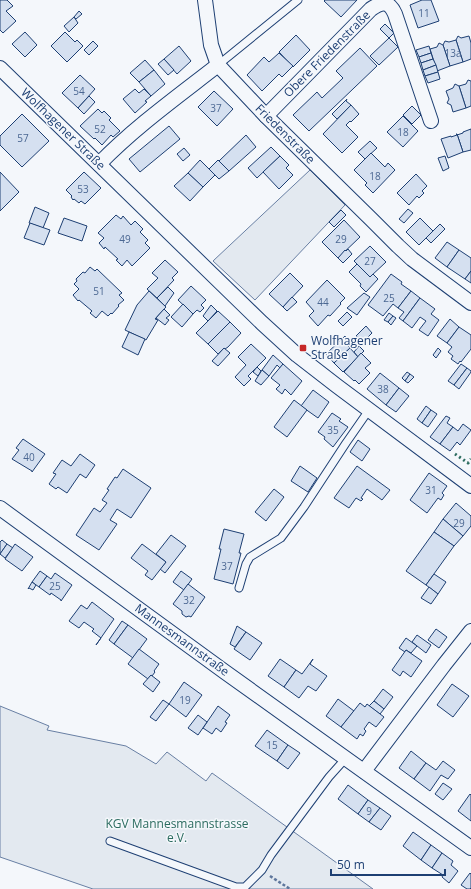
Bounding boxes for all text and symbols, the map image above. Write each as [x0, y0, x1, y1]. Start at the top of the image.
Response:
street label: Obere Friedenstraße [280, 6, 374, 101]
house number: 11 [418, 6, 430, 20]
house number: 13a [445, 46, 462, 60]
street label: Wolfhagener Straße [17, 84, 110, 174]
house number: 54 [73, 84, 85, 98]
street label: Friedenstraße [252, 100, 319, 167]
house number: 37 [210, 101, 222, 115]
house number: 52 [94, 122, 106, 136]
house number: 18 [397, 125, 409, 139]
house number: 57 [17, 131, 29, 145]
house number: 18 [369, 169, 381, 183]
house number: 53 [77, 182, 89, 196]
house number: 49 [119, 232, 131, 246]
house number: 29 [335, 232, 347, 246]
house number: 27 [364, 254, 376, 268]
house number: 51 [93, 284, 105, 298]
house number: 25 [383, 291, 395, 305]
house number: 44 [317, 295, 329, 309]
place label: Wolfhagener Straße [311, 332, 383, 363]
marker: Wolfhagener Straße [298, 343, 308, 353]
house number: 38 [377, 382, 389, 396]
house number: 35 [327, 423, 339, 437]
house number: 40 [23, 450, 35, 464]
house number: 31 [425, 483, 437, 497]
house number: 29 [453, 516, 465, 530]
house number: 37 [221, 559, 233, 573]
house number: 25 [49, 579, 61, 593]
house number: 32 [183, 593, 195, 607]
street label: Mannesmannstraße [132, 600, 233, 680]
house number: 19 [179, 693, 191, 707]
house number: 15 [266, 738, 278, 752]
house number: 9 [366, 804, 372, 818]
park label: KGV Mannesmannstrasse e.V. [105, 815, 249, 846]
scale bar [331, 851, 445, 877]
text: 50 m [337, 856, 365, 873]

